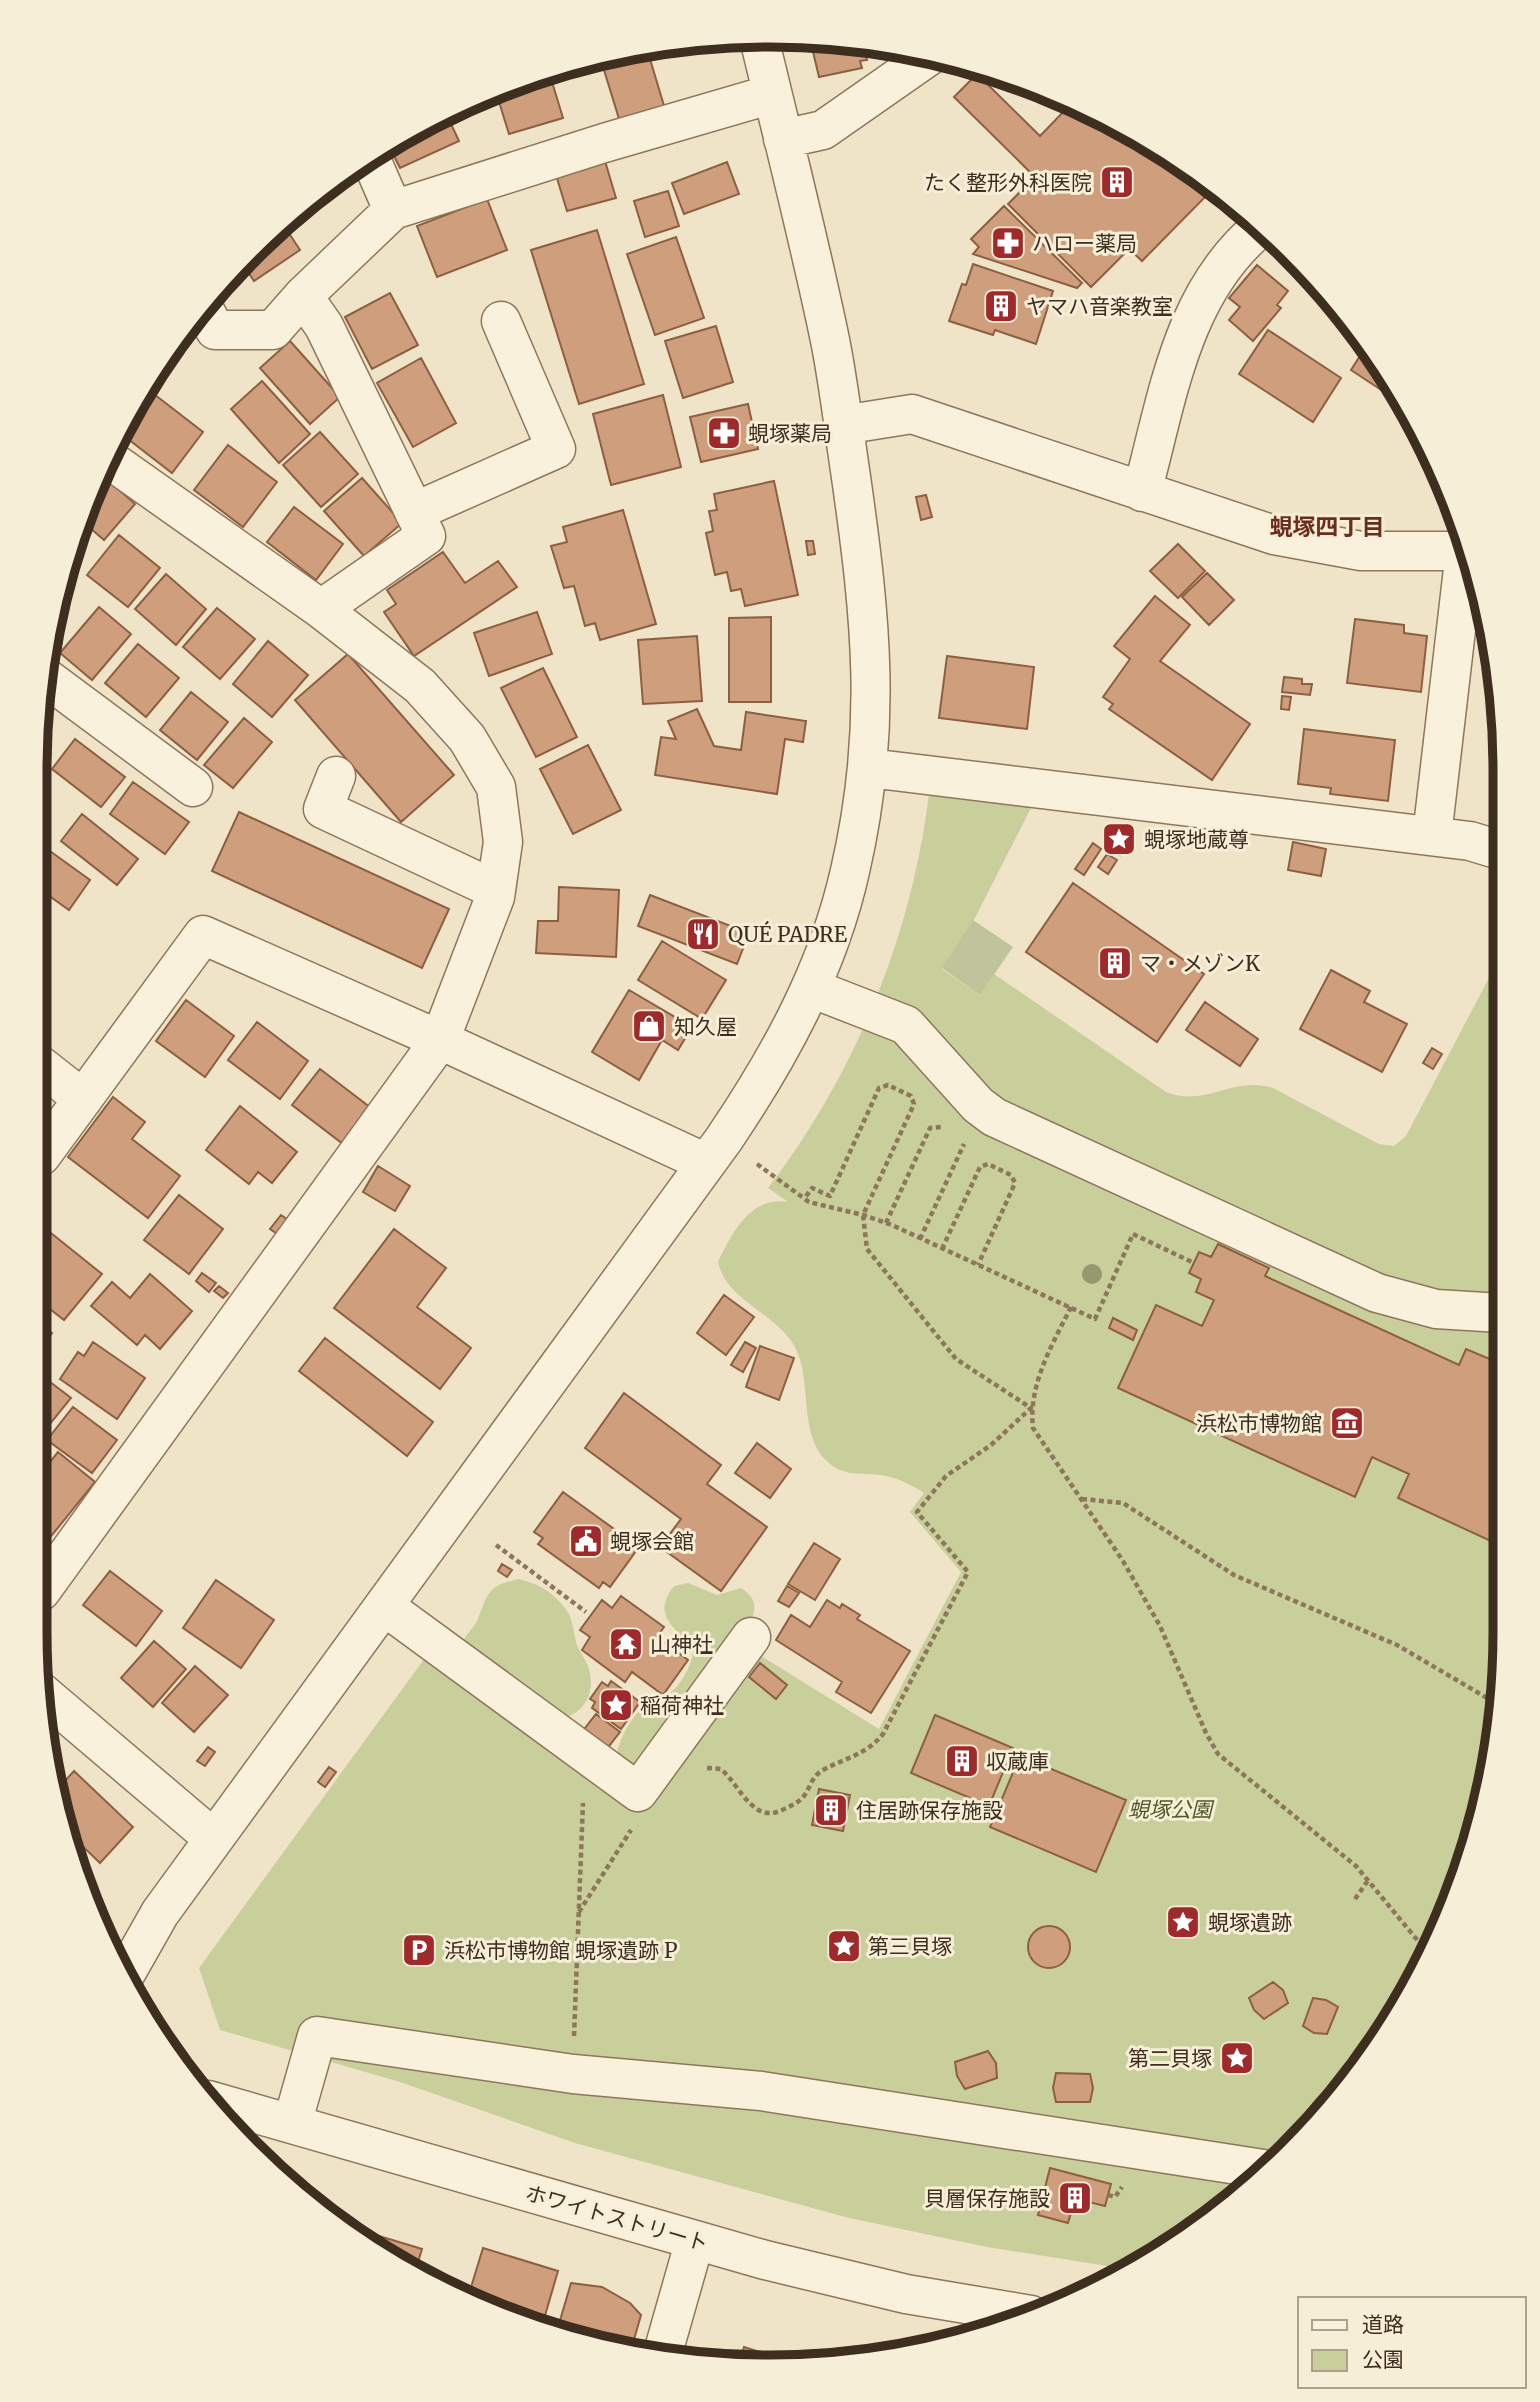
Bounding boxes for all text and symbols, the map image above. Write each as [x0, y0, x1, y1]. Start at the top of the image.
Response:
building icon: たく整形外科医院 [1098, 163, 1136, 201]
place label: たく整形外科医院 [924, 169, 1092, 196]
pharmacy icon: ハロー薬局 [989, 224, 1027, 262]
place label: ハロー薬局 [1032, 230, 1137, 257]
building icon: ヤマハ音楽教室 [982, 287, 1020, 325]
place label: ヤマハ音楽教室 [1026, 293, 1173, 320]
pharmacy icon: 蜆塚薬局 [705, 414, 743, 452]
place label: 蜆塚薬局 [748, 420, 832, 447]
district label: 蜆塚四丁目 [1270, 512, 1385, 541]
place icon: 蜆塚地蔵尊 [1100, 820, 1138, 858]
place label: 蜆塚地蔵尊 [1144, 826, 1249, 853]
restaurant icon: QUÉ PADRE [684, 915, 722, 953]
place label: QUÉ PADRE [728, 920, 848, 948]
building icon: マ・メゾンK [1096, 944, 1134, 982]
place label: マ・メゾンK [1140, 950, 1261, 977]
shop icon: 知久屋 [630, 1007, 668, 1045]
place label: 知久屋 [674, 1013, 737, 1040]
museum icon: 浜松市博物館 [1328, 1404, 1366, 1442]
place label: 浜松市博物館 [1196, 1410, 1322, 1437]
public building icon: 蜆塚会館 [567, 1522, 605, 1560]
place label: 蜆塚会館 [610, 1528, 694, 1555]
temple icon: 山神社 [607, 1625, 645, 1663]
place label: 山神社 [650, 1631, 713, 1658]
place icon: 稲荷神社 [597, 1686, 635, 1724]
place label: 稲荷神社 [640, 1692, 724, 1719]
building icon: 収蔵庫 [943, 1742, 981, 1780]
place label: 収蔵庫 [986, 1748, 1049, 1775]
building icon: 住居跡保存施設 [812, 1791, 850, 1829]
park label: 蜆塚公園 [1128, 1796, 1215, 1823]
place label: 住居跡保存施設 [856, 1797, 1003, 1824]
place icon: 蜆塚遺跡 [1164, 1903, 1202, 1941]
place label: 蜆塚遺跡 [1208, 1909, 1292, 1936]
place icon: 第三貝塚 [825, 1927, 863, 1965]
parking icon: 浜松市博物館 蜆塚遺跡 P [400, 1931, 438, 1969]
place label: 第三貝塚 [868, 1933, 952, 1960]
place label: 浜松市博物館 蜆塚遺跡 P [444, 1937, 677, 1964]
place icon: 第二貝塚 [1218, 2039, 1256, 2077]
place label: 第二貝塚 [1128, 2045, 1212, 2072]
street label: ホワイトストリート [522, 2179, 712, 2257]
building icon: 貝層保存施設 [1056, 2179, 1094, 2217]
place label: 貝層保存施設 [924, 2185, 1050, 2212]
legend [1298, 2297, 1526, 2388]
text: 道路 [1362, 2311, 1404, 2338]
text: 公園 [1362, 2346, 1404, 2373]

